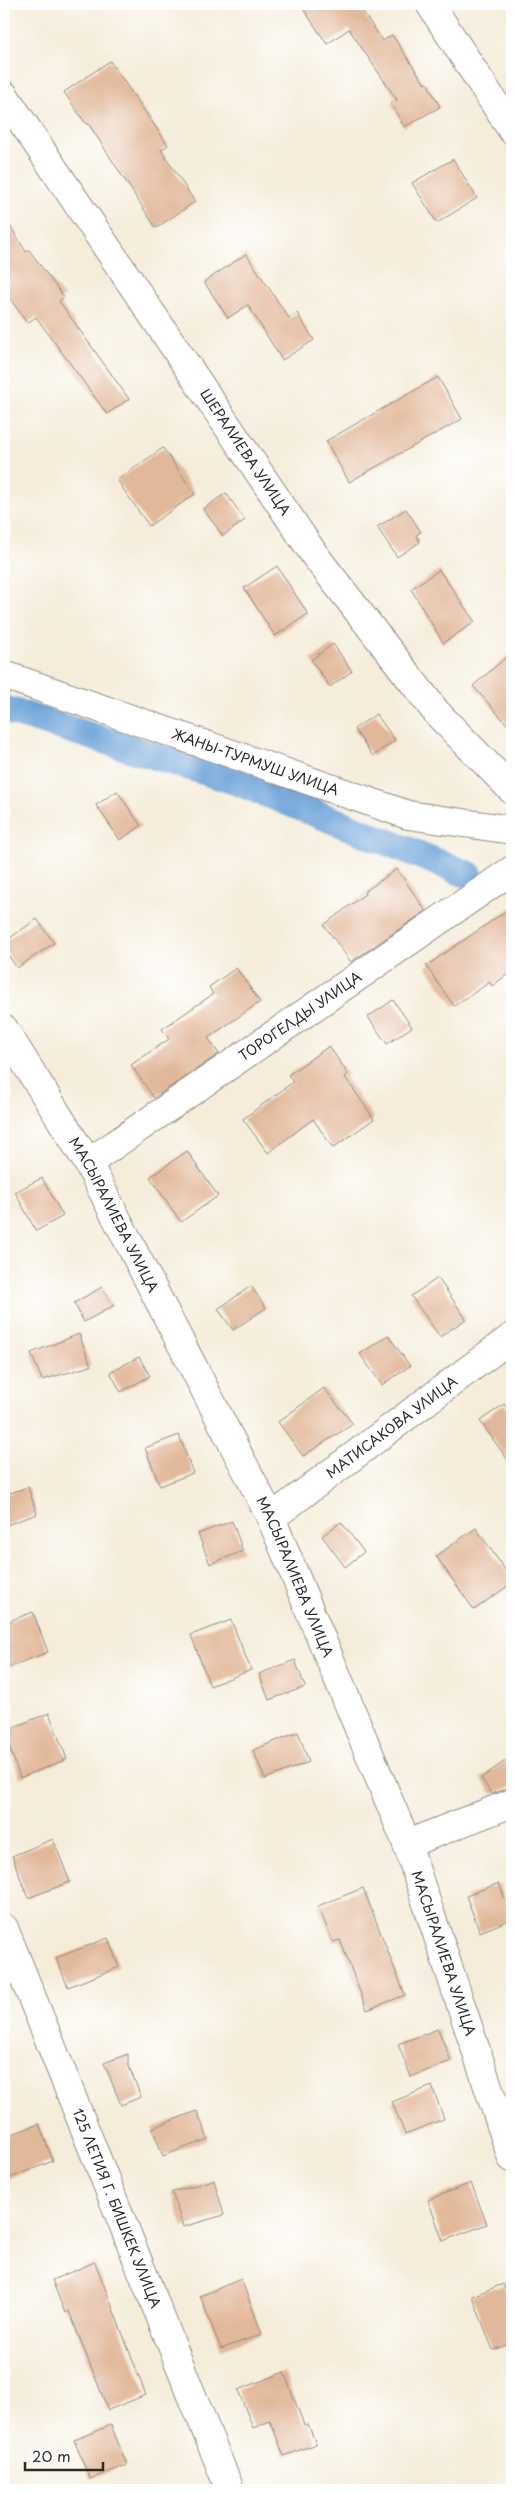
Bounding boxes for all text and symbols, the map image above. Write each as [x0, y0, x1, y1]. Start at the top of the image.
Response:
street label: ШЕРАЛИЕВА УЛИЦА [195, 384, 296, 520]
street label: ЖАНЫ-ТУРМУШ УЛИЦА [169, 723, 342, 800]
street label: ТОРОГЕЛДЫ УЛИЦА [234, 966, 366, 1066]
street label: МАСЫРАЛИЕВА УЛИЦА [64, 1133, 164, 1296]
street label: МАТИСАКОВА УЛИЦА [321, 1370, 462, 1483]
street label: МАСЫРАЛИЕВА УЛИЦА [252, 1492, 339, 1661]
street label: МАСЫРАЛИЕВА УЛИЦА [407, 1868, 482, 2039]
street label: 125 ЛЕТИЯ Г. БИШКЕК УЛИЦА [68, 2105, 167, 2311]
scale bar [25, 2439, 102, 2471]
text: 20 m [32, 2444, 71, 2467]

